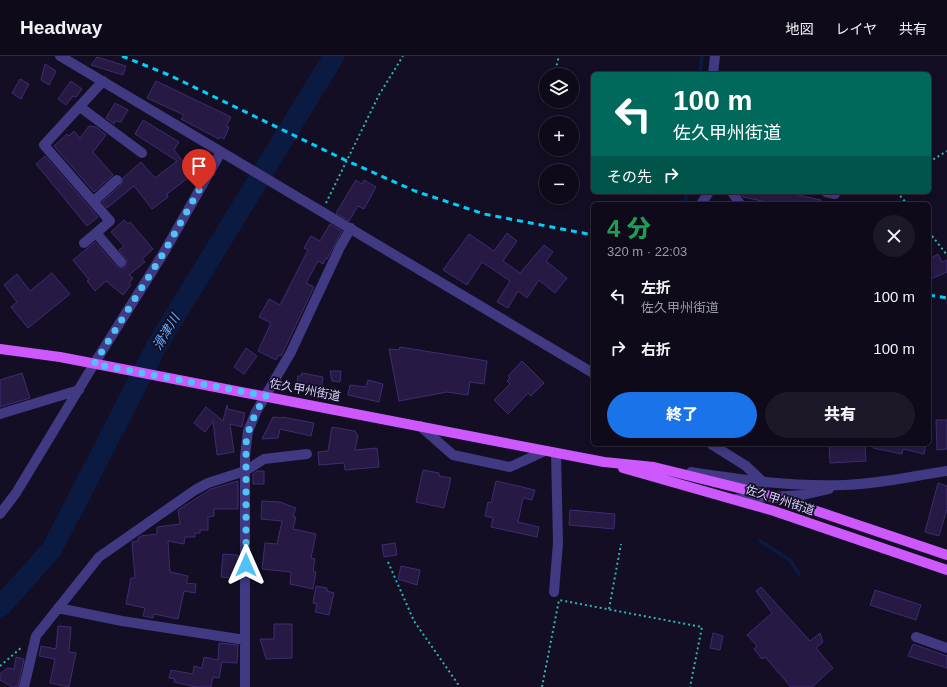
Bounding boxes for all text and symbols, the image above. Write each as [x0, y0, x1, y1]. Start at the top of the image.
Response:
text: Headway [20, 17, 102, 38]
text: 地図 [785, 21, 813, 37]
text: レイヤ [835, 21, 877, 37]
text: 共有 [899, 21, 927, 37]
map controls [539, 68, 579, 204]
button: layers [539, 68, 579, 108]
text: 100 m [673, 85, 752, 116]
icon: left [607, 88, 659, 140]
button: + [539, 116, 579, 156]
text: 佐久甲州街道 [673, 123, 781, 143]
pin [182, 149, 216, 190]
icon: arrive [188, 155, 210, 177]
button: − [539, 164, 579, 204]
icon: right [660, 164, 682, 186]
text: その先 [607, 168, 652, 185]
text: 4 分 [607, 215, 651, 242]
button: close [873, 215, 915, 257]
text: 320 m · 22:03 [607, 244, 687, 259]
text: 左折 [641, 279, 671, 296]
icon: left [607, 285, 629, 307]
text: 100 m [873, 288, 915, 305]
text: 佐久甲州街道 [641, 300, 719, 315]
water label: 滑津川 [150, 310, 183, 353]
icon: right [607, 337, 629, 359]
text: 100 m [873, 340, 915, 357]
text: 右折 [641, 341, 671, 358]
street label: 佐久甲州街道 [268, 376, 342, 404]
button: 終了 [607, 392, 757, 438]
button: 共有 [765, 392, 915, 438]
street label: 佐久甲州街道 [744, 482, 816, 518]
position arrow [225, 544, 267, 586]

